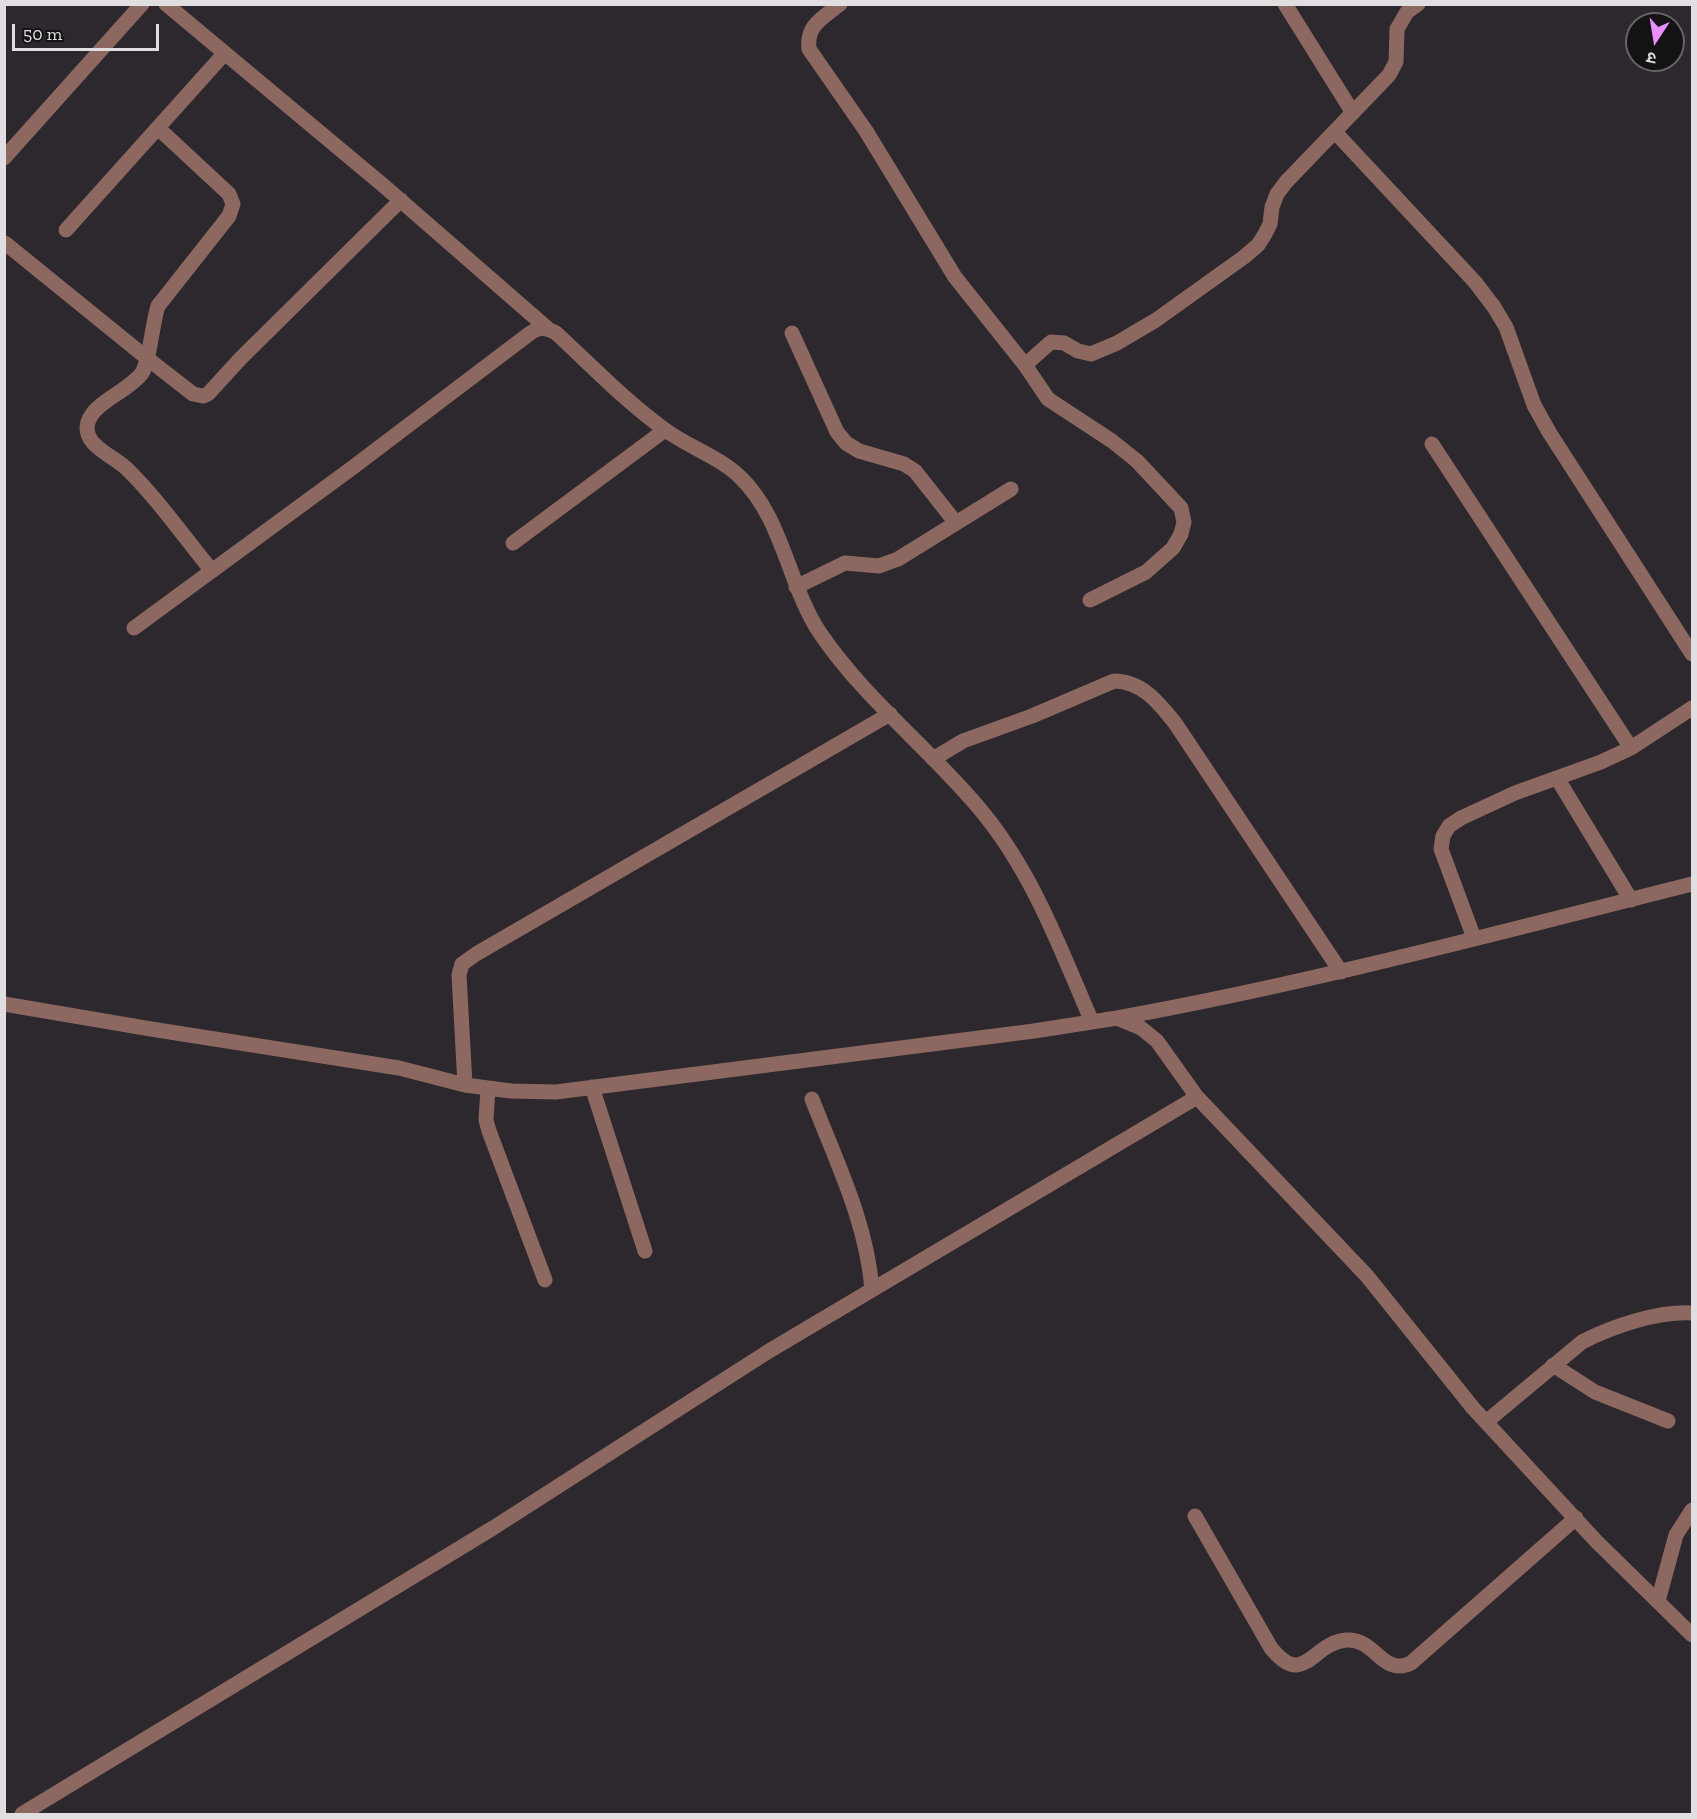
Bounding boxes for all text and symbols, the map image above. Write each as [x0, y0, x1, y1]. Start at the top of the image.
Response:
scale bar [15, 12, 162, 50]
north arrow [1625, 12, 1685, 72]
text: 50 m [23, 23, 62, 45]
text: उ [1645, 48, 1658, 68]

